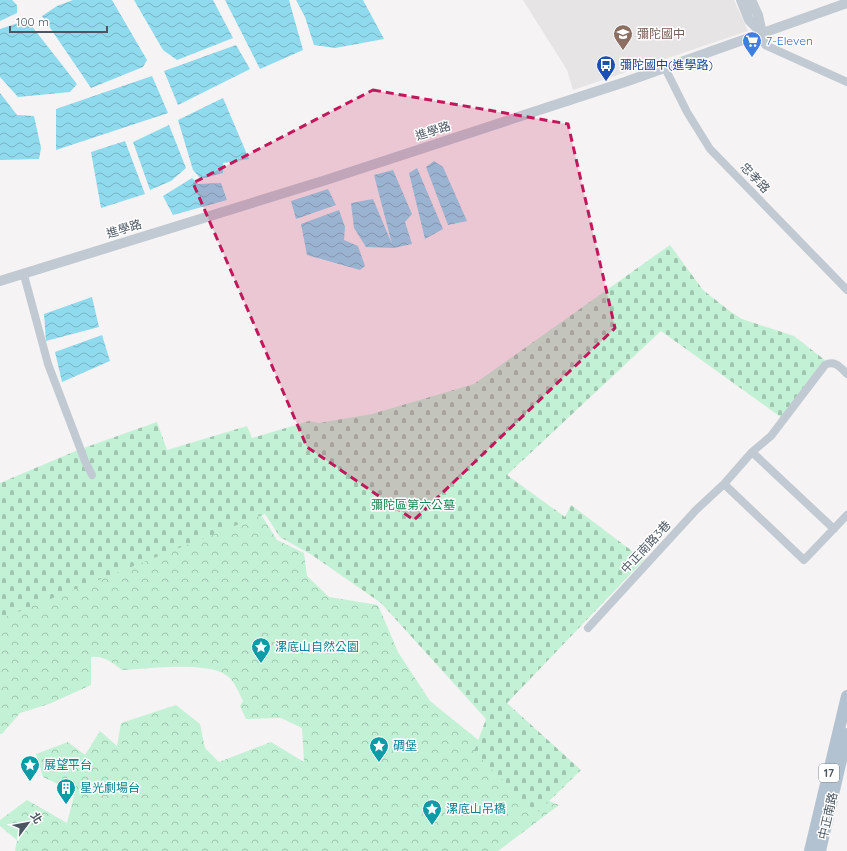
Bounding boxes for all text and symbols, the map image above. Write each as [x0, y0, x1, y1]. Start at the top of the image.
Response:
scale bar [10, 8, 107, 34]
text: 100 m [16, 14, 49, 29]
school or university icon: 彌陀國中 [612, 23, 634, 51]
place label: 彌陀國中 [637, 26, 685, 41]
supermarket icon: 7-Eleven [741, 30, 763, 58]
place label: 7-Eleven [766, 33, 813, 48]
bus stop icon: 彌陀國中(進學路) [595, 54, 617, 82]
place label: 彌陀國中(進學路) [620, 57, 713, 72]
street label: 進學路 [413, 118, 452, 143]
street label: 忠孝路 [738, 159, 773, 196]
street label: 進學路 [104, 216, 143, 241]
park label: 彌陀區第六公墓 [371, 497, 455, 512]
street label: 中正南路3巷 [618, 517, 674, 576]
place icon: 漯底山自然公園 [250, 636, 272, 664]
place label: 漯底山自然公園 [275, 639, 359, 654]
place icon: 碉堡 [368, 735, 390, 763]
place label: 碉堡 [393, 738, 417, 753]
place icon: 展望平台 [19, 754, 41, 782]
place label: 展望平台 [44, 757, 92, 772]
road number: 17 [819, 764, 839, 782]
building icon: 星光劇場台 [55, 777, 77, 805]
place label: 星光劇場台 [80, 780, 140, 795]
street label: 中正南路 [815, 791, 840, 841]
place icon: 漯底山吊橋 [421, 798, 443, 826]
place label: 漯底山吊橋 [446, 801, 506, 816]
north arrow [8, 803, 48, 843]
text: 北 [28, 809, 45, 826]

